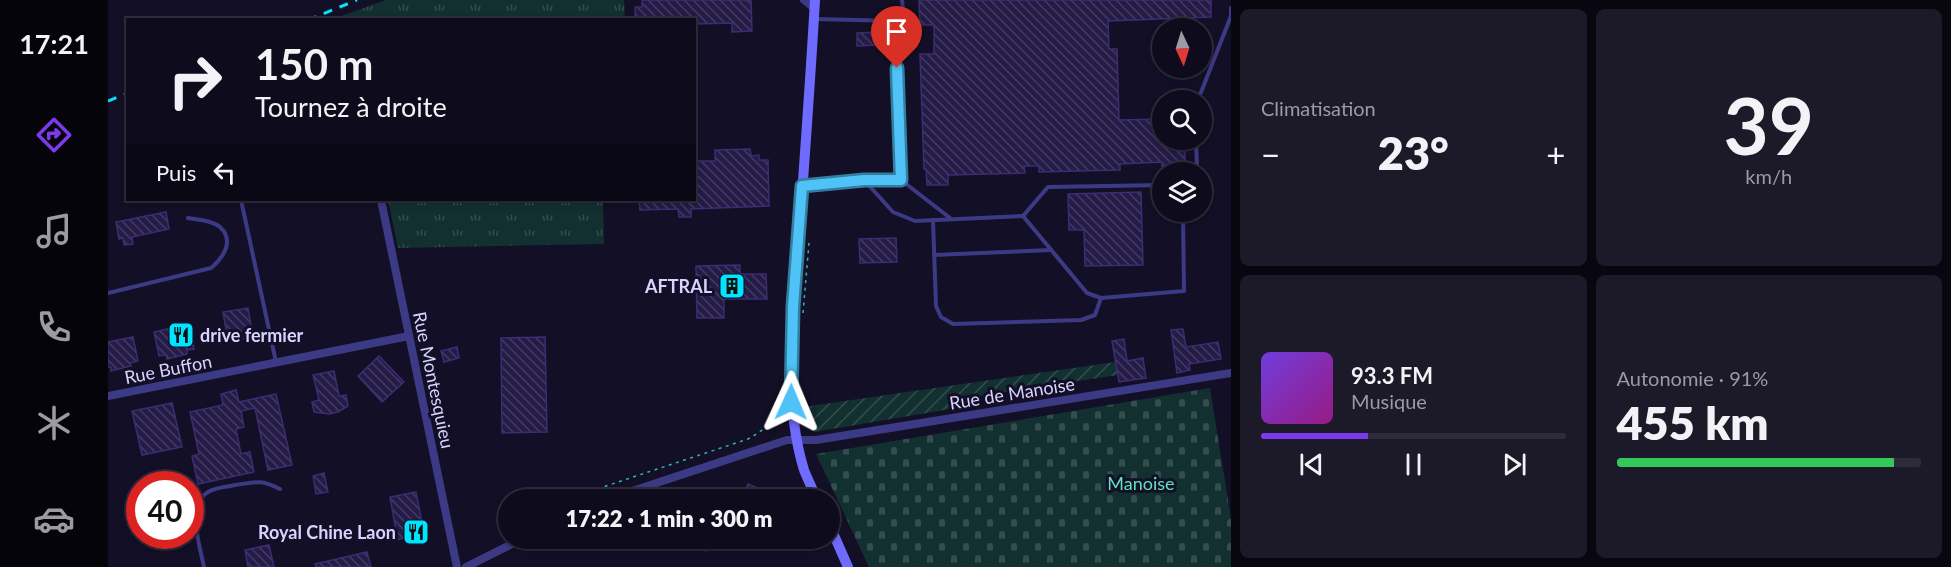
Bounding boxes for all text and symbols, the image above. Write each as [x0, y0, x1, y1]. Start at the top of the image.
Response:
pin [871, 6, 922, 68]
icon: arrive [880, 15, 913, 48]
north arrow [1152, 18, 1212, 78]
map controls [1152, 18, 1212, 222]
text: 17:21 [19, 27, 89, 60]
text: 150 m [255, 39, 373, 89]
icon: right [156, 42, 234, 120]
text: 39 [1724, 78, 1814, 172]
text: Tournez à droite [255, 90, 447, 123]
button: search [1152, 90, 1212, 150]
text: Climatisation [1261, 96, 1376, 120]
icon: directions [33, 114, 75, 156]
text: 23° [1378, 126, 1449, 180]
text: − [1261, 134, 1280, 174]
text: + [1546, 134, 1565, 174]
icon: left [208, 156, 241, 189]
text: Puis [156, 159, 196, 186]
button: layers [1152, 162, 1212, 222]
text: km/h [1745, 164, 1792, 188]
icon: music [33, 210, 75, 252]
building icon: AFTRAL [717, 271, 747, 301]
place label: AFTRAL [644, 275, 713, 297]
icon: phone [33, 306, 75, 348]
street label: Rue Montesquieu [409, 310, 459, 450]
restaurant icon: drive fermier [166, 320, 196, 350]
place label: drive fermier [200, 324, 303, 346]
street label: Rue Buffon [122, 350, 214, 388]
text: 93.3 FM [1351, 362, 1433, 389]
text: Autonomie · 91% [1617, 366, 1768, 390]
position arrow [759, 370, 823, 434]
street label: Rue de Manoise [948, 372, 1076, 414]
text: Musique [1351, 389, 1427, 413]
text: 455 km [1617, 396, 1769, 450]
icon: climate [33, 402, 75, 444]
icon: previous [1295, 448, 1328, 481]
icon: pause [1397, 448, 1430, 481]
icon: next [1498, 448, 1531, 481]
speed limit sign: 40 [126, 471, 204, 549]
park label: Manoise [1107, 472, 1175, 494]
icon: car [33, 498, 75, 540]
text: 17:22 · 1 min · 300 m [566, 505, 772, 532]
restaurant icon: Royal Chine Laon [401, 517, 431, 547]
place label: Royal Chine Laon [258, 521, 396, 543]

